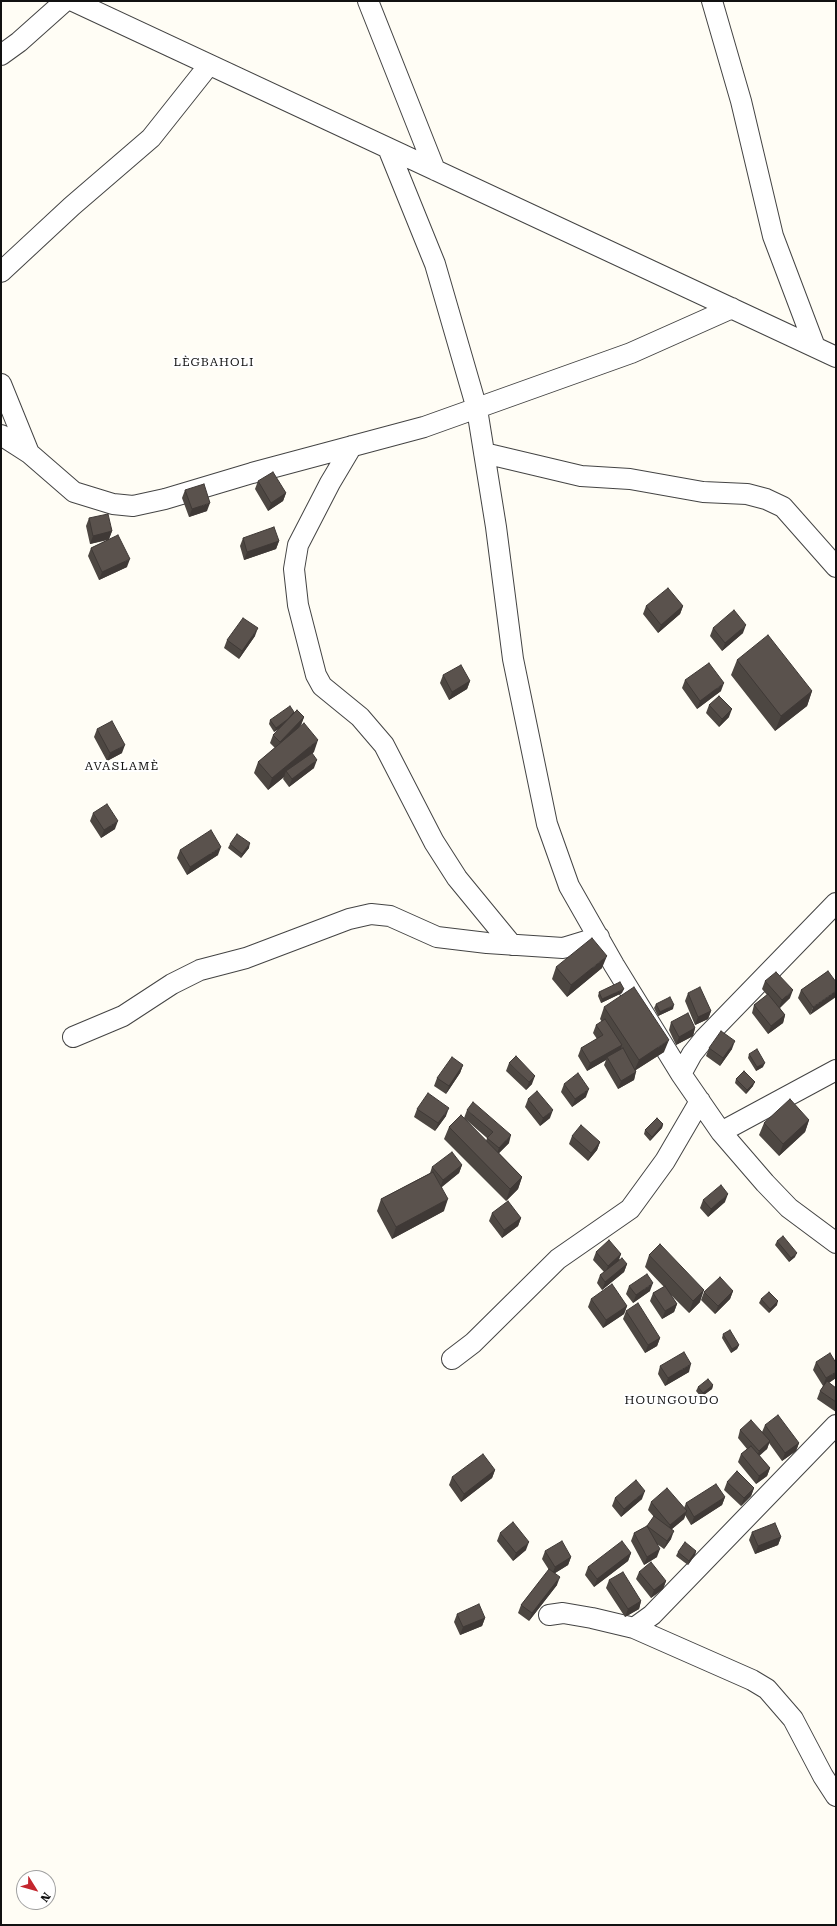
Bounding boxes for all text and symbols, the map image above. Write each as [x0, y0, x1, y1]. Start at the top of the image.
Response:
district label: LÈGBAHOLI [173, 355, 255, 369]
district label: AVASLAMÈ [85, 759, 159, 773]
district label: HOUNGOUDO [624, 1393, 720, 1407]
north arrow [16, 1870, 56, 1910]
text: N [37, 1890, 53, 1904]

